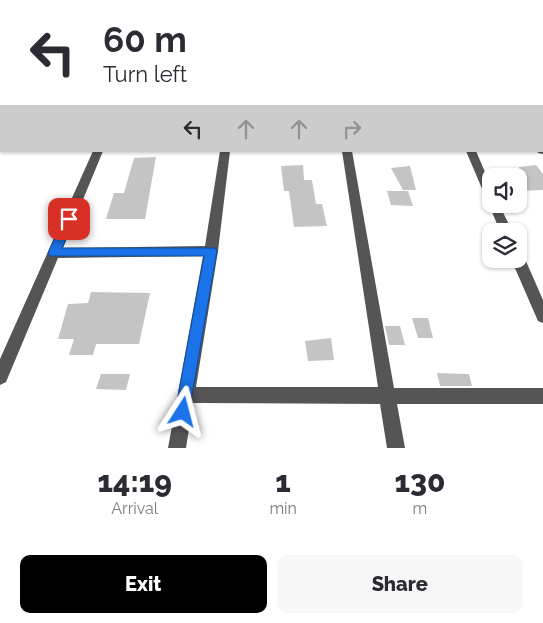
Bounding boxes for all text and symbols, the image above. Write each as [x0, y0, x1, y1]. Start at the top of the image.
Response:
text: 60 m [103, 19, 187, 60]
icon: left [20, 20, 85, 85]
text: Turn left [103, 61, 187, 87]
icon: left [179, 115, 207, 143]
icon: ahead [232, 115, 260, 143]
icon: ahead [285, 115, 313, 143]
icon: right [338, 115, 366, 143]
map controls [482, 168, 527, 268]
button: sound [482, 168, 527, 213]
pin [48, 198, 90, 240]
icon: arrive [55, 205, 83, 233]
button: layers [482, 223, 527, 268]
position arrow [156, 385, 208, 437]
text: 14:19 [98, 464, 172, 499]
text: 1 [275, 464, 291, 499]
text: 130 [394, 464, 445, 499]
text: Arrival [111, 499, 158, 518]
text: min [269, 499, 297, 518]
text: m [413, 499, 427, 518]
button: Exit [20, 555, 267, 613]
button: Share [277, 555, 523, 613]

